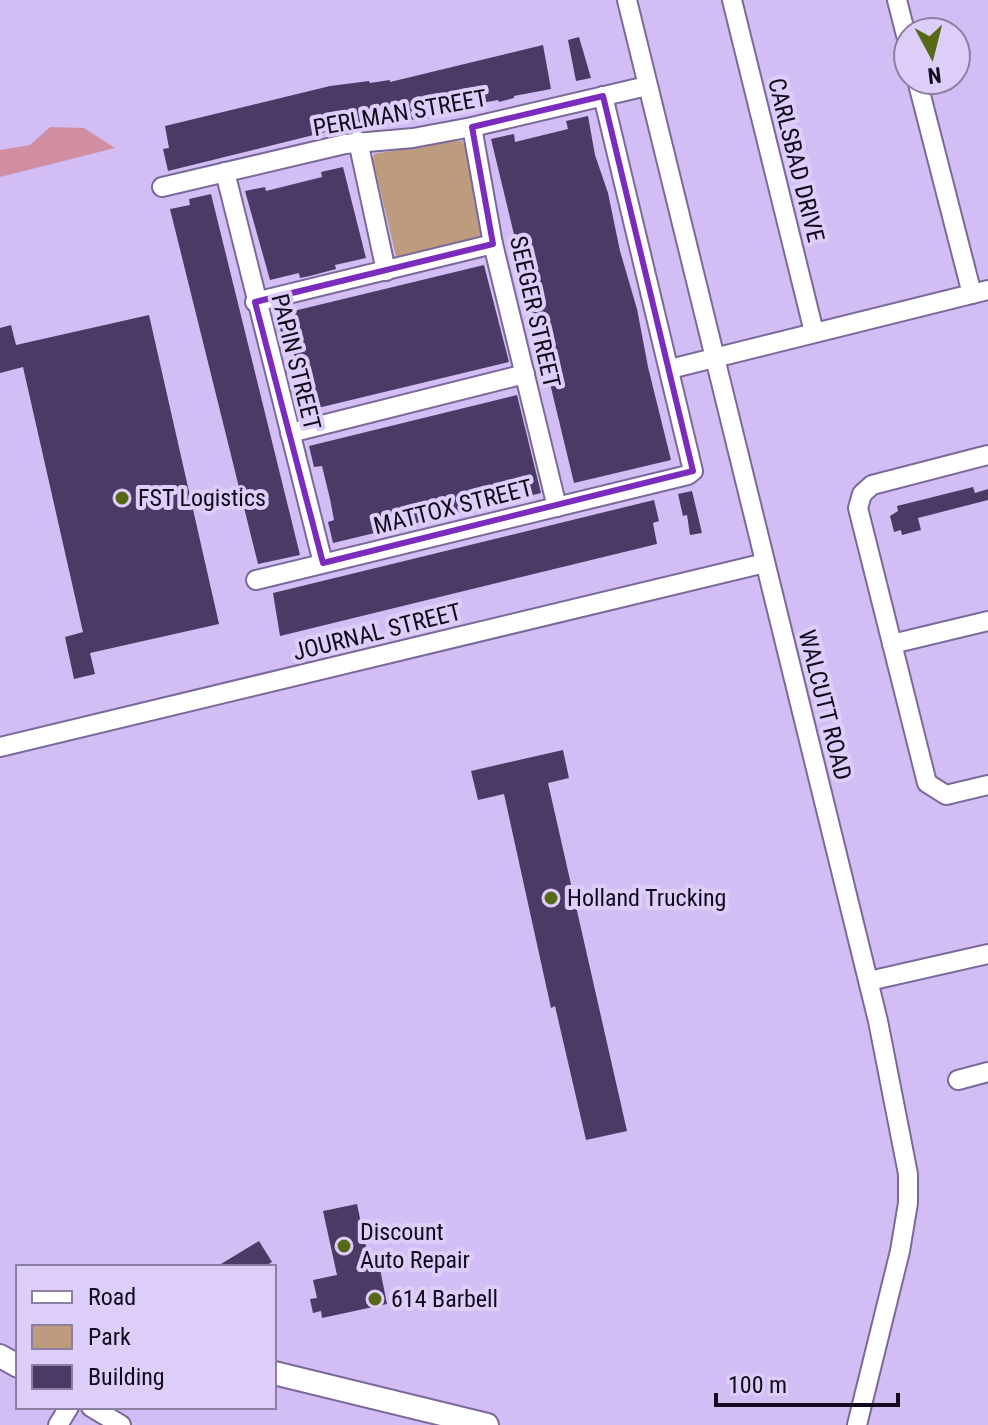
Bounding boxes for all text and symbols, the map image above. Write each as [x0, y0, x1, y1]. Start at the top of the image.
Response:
north arrow [892, 16, 972, 96]
text: N [926, 62, 943, 89]
street label: CARLSBAD DRIVE [762, 75, 830, 245]
street label: PERLMAN STREET [311, 84, 489, 142]
street label: SEEGER STREET [504, 233, 566, 391]
street label: PAPIN STREET [266, 291, 326, 433]
street label: MATTOX STREET [371, 474, 535, 540]
place label: FST Logistics [138, 484, 266, 512]
marker: FST Logistics [113, 489, 131, 507]
street label: JOURNAL STREET [290, 598, 464, 666]
street label: WALCUTT ROAD [793, 627, 857, 783]
place label: Holland Trucking [567, 884, 726, 912]
marker: Holland Trucking [542, 889, 560, 907]
place label: Discount Auto Repair [360, 1218, 470, 1274]
marker: Discount Auto Repair [335, 1237, 353, 1255]
legend [16, 1265, 276, 1409]
text: Road [88, 1283, 136, 1311]
place label: 614 Barbell [391, 1285, 498, 1313]
marker: 614 Barbell [366, 1290, 384, 1308]
text: Park [88, 1323, 131, 1351]
scale bar [716, 1357, 898, 1407]
text: Building [88, 1363, 165, 1391]
text: 100 m [728, 1371, 787, 1399]

